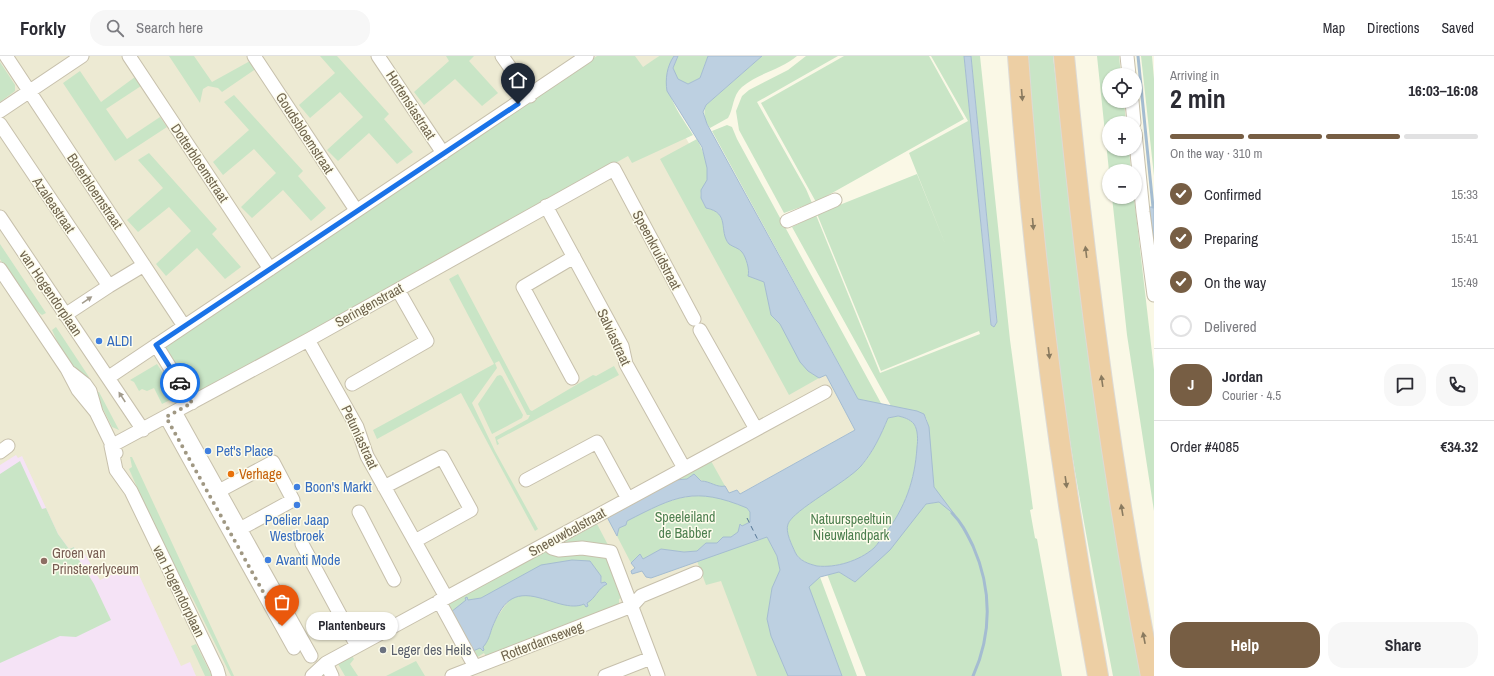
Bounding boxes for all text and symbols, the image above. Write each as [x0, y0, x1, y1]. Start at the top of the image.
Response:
search box [90, 10, 370, 46]
text: Forkly [20, 15, 66, 41]
icon: search [104, 17, 126, 39]
text: Search here [136, 17, 203, 38]
text: Map [1323, 19, 1345, 37]
text: Directions [1367, 19, 1419, 37]
text: Saved [1441, 19, 1474, 37]
pin [501, 63, 535, 104]
street label: Hortensiastraat [382, 67, 440, 143]
text: Arriving in [1170, 67, 1219, 84]
map controls [1102, 68, 1142, 204]
button: locate [1102, 68, 1142, 108]
icon: home [507, 69, 529, 91]
text: 16:03–16:08 [1408, 80, 1478, 101]
text: 2 min [1170, 81, 1226, 116]
street label: Goudsbloemstraat [272, 89, 338, 177]
one-way arrow [1018, 89, 1025, 101]
button: + [1102, 116, 1142, 156]
street label: Dotterbloemstraat [167, 120, 233, 206]
text: On the way · 310 m [1170, 145, 1262, 162]
street label: Boterbloemstraat [63, 150, 127, 232]
button: − [1102, 164, 1142, 204]
street label: Azaleastraat [28, 173, 79, 236]
icon: check [1170, 183, 1192, 205]
text: Confirmed [1204, 184, 1261, 205]
text: 15:33 [1451, 186, 1478, 203]
street label: Speenkruidstraat [629, 207, 685, 293]
one-way arrow [1030, 218, 1037, 230]
icon: check [1170, 227, 1192, 249]
text: Preparing [1204, 228, 1258, 249]
text: 15:41 [1451, 230, 1478, 247]
street label: van Hogendorplaan [16, 246, 86, 340]
one-way arrow [1082, 246, 1089, 258]
icon: check [1170, 271, 1192, 293]
text: On the way [1204, 272, 1266, 293]
text: 15:49 [1451, 274, 1478, 291]
street label: Seringenstraat [332, 279, 406, 331]
one-way arrow [82, 296, 92, 304]
street label: Salviastraat [593, 306, 635, 368]
text: Delivered [1204, 316, 1257, 337]
place label: ALDI [106, 332, 133, 350]
marker: ALDI [94, 336, 104, 346]
one-way arrow [1045, 347, 1052, 359]
courier [160, 363, 200, 403]
button: chat [1384, 364, 1426, 406]
button: phone [1436, 364, 1478, 406]
text: Jordan [1222, 366, 1263, 387]
icon: car [169, 372, 191, 394]
text: J [1188, 374, 1194, 395]
one-way arrow [1099, 375, 1105, 387]
text: Courier · 4.5 [1222, 387, 1281, 404]
one-way arrow [118, 392, 126, 402]
street label: Petuniastraat [337, 402, 383, 472]
text: Order #4085 [1170, 436, 1239, 457]
text: €34.32 [1440, 436, 1478, 457]
place label: Pet's Place [216, 442, 273, 460]
marker: Pet's Place [203, 446, 213, 456]
place label: Verhage [239, 465, 282, 483]
marker: Verhage [226, 469, 236, 479]
one-way arrow [1063, 476, 1069, 488]
place label: Boon's Markt [305, 478, 372, 496]
marker: Boon's Markt [292, 482, 302, 492]
marker: Poelier Jaap Westbroek [292, 500, 302, 510]
street label: Sneeuwbalstraat [525, 503, 609, 561]
one-way arrow [1119, 503, 1125, 516]
park label: Speeleiland de Babber [655, 508, 715, 542]
park label: Natuurspeeltuin Nieuwlandpark [810, 510, 892, 544]
place label: Poelier Jaap Westbroek [265, 511, 329, 545]
street label: van Hogendorplaan [149, 542, 209, 640]
place label: Groen van Prinstererlyceum [52, 544, 139, 578]
place label: Avanti Mode [275, 551, 340, 569]
marker: Avanti Mode [263, 555, 273, 565]
marker: Groen van Prinstererlyceum [39, 556, 49, 566]
pin [265, 585, 299, 626]
icon: bag [271, 591, 293, 613]
callout: Plantenbeurs [306, 612, 398, 640]
text: Plantenbeurs [318, 617, 386, 634]
street label: Rotterdamseweg [498, 617, 586, 665]
button: Help [1170, 622, 1320, 668]
button: Share [1328, 622, 1478, 668]
one-way arrow [1141, 632, 1147, 644]
place label: Leger des Heils [391, 641, 472, 659]
marker: Leger des Heils [378, 645, 388, 655]

